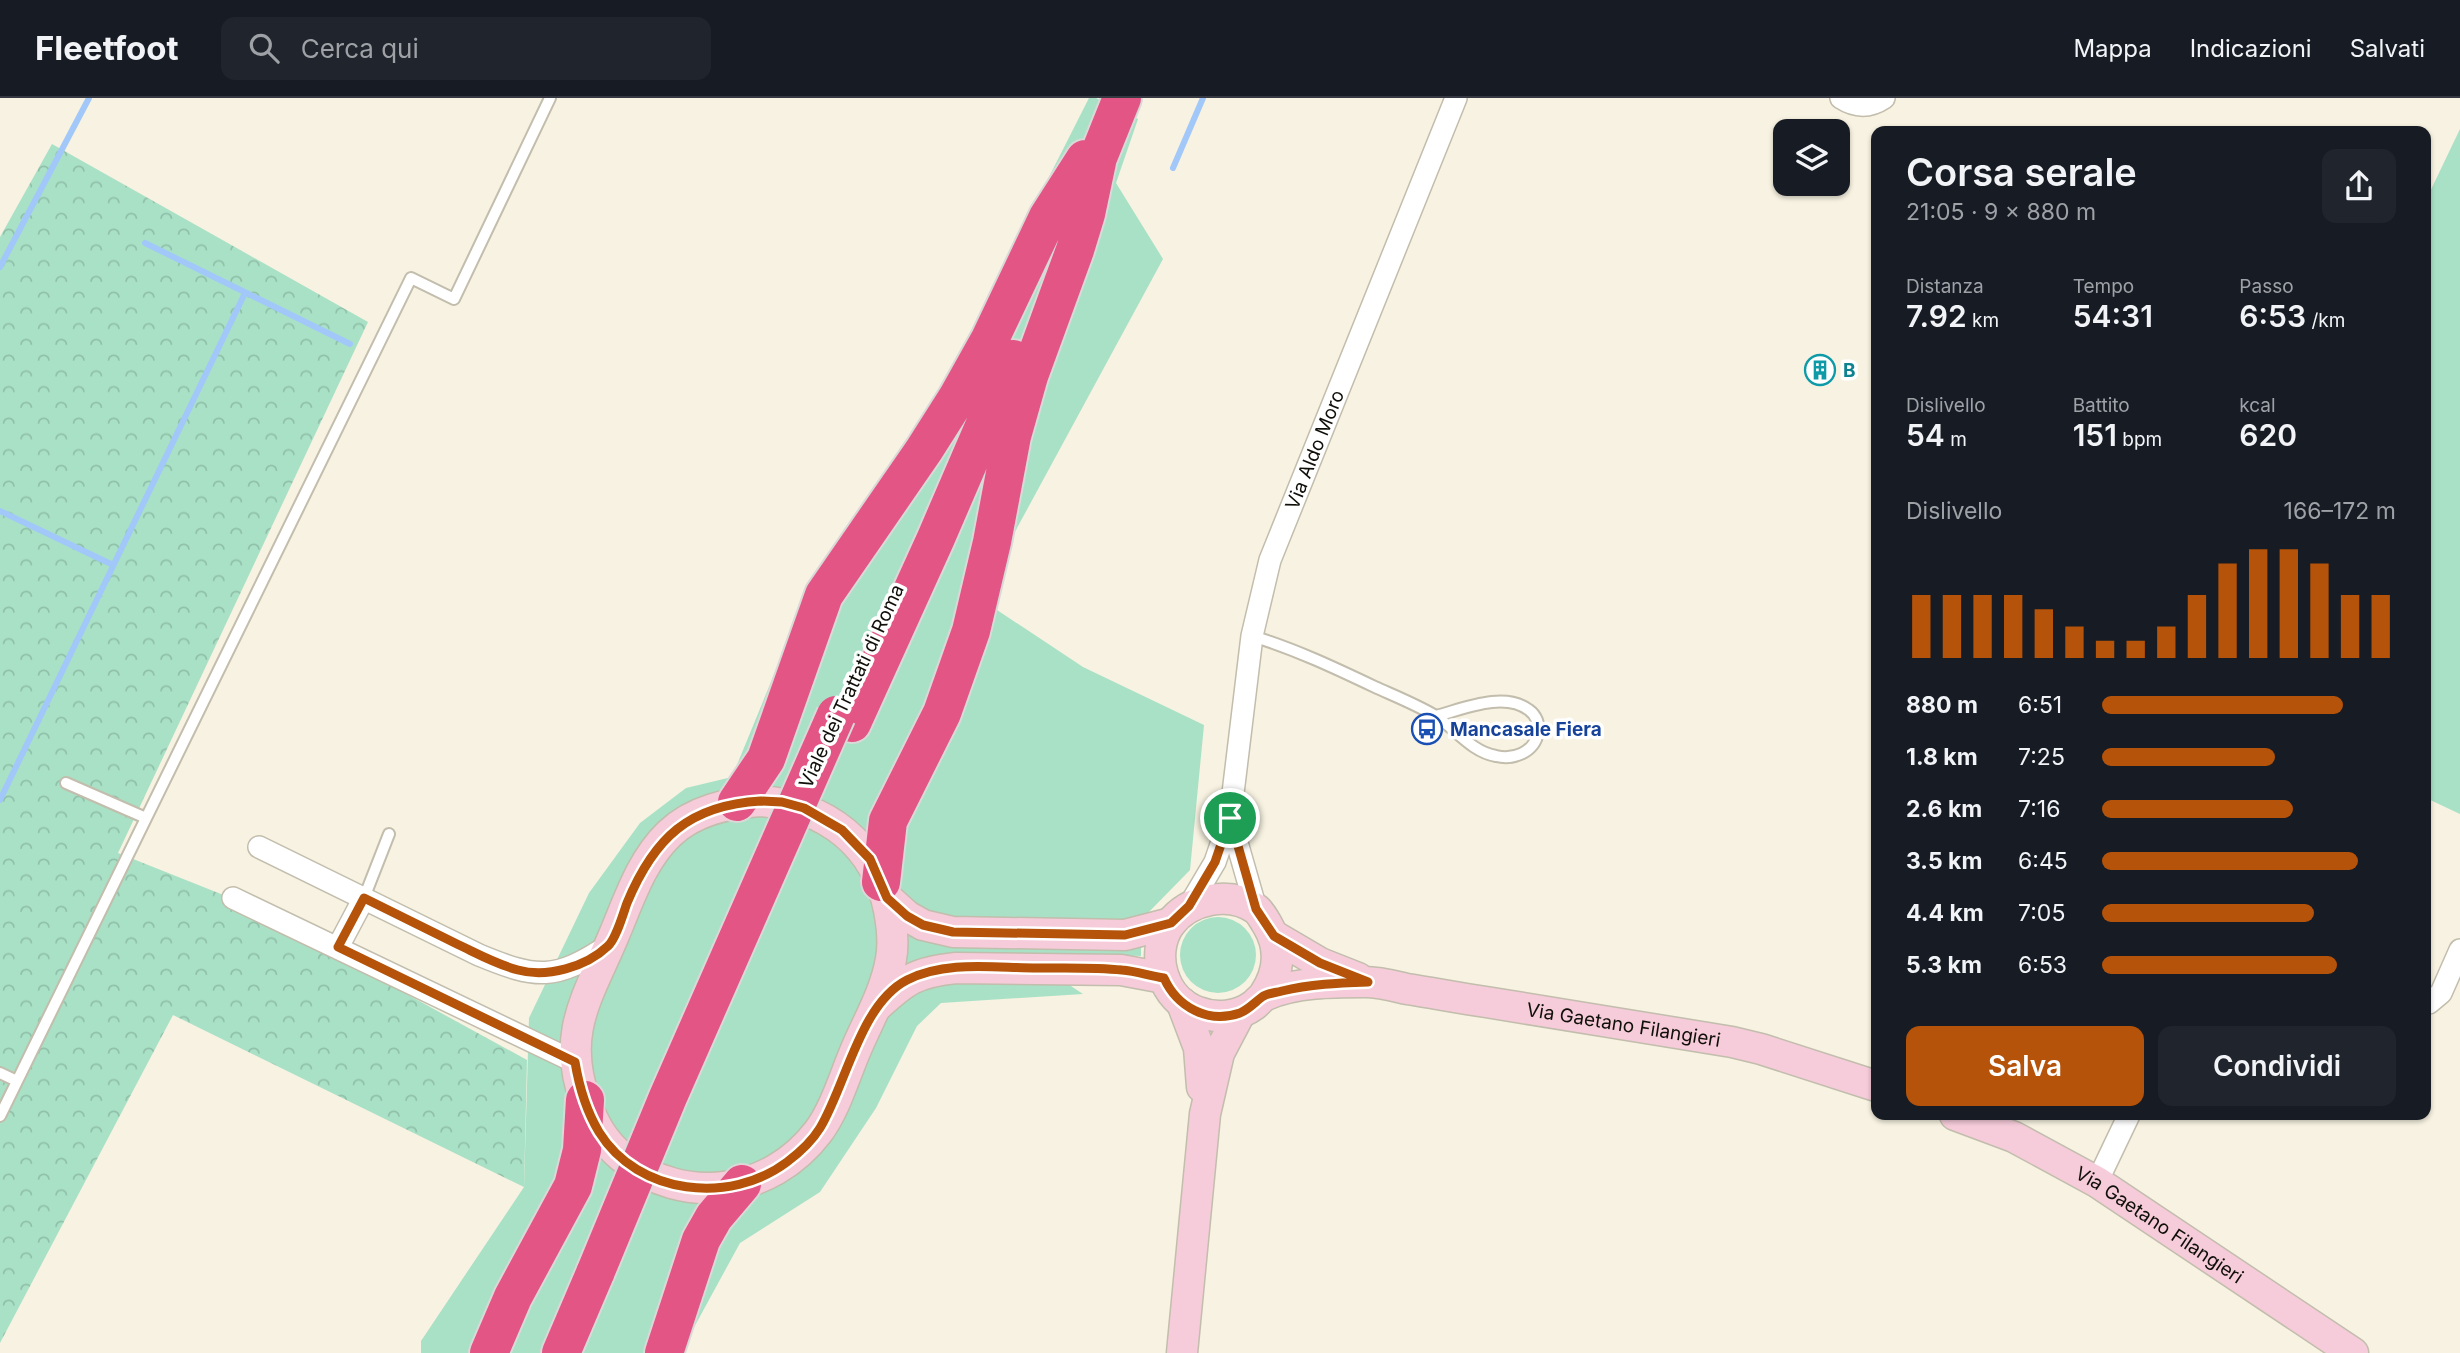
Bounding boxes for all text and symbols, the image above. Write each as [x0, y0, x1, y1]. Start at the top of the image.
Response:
search box [221, 17, 711, 80]
text: Fleetfoot [35, 28, 179, 68]
icon: search [245, 29, 283, 67]
text: Cerca qui [301, 33, 419, 64]
text: Mappa [2073, 34, 2152, 63]
text: Indicazioni [2190, 34, 2312, 63]
text: Salvati [2350, 34, 2425, 63]
map controls [1773, 119, 1850, 196]
button: layers [1773, 119, 1850, 196]
text: Corsa serale [1906, 149, 2137, 195]
button: share [2322, 149, 2396, 223]
text: 21:05 · 9 × 880 m [1906, 198, 2096, 226]
text: Distanza [1906, 275, 1984, 298]
text: Tempo [2073, 275, 2134, 298]
text: Passo [2239, 275, 2294, 298]
text: 7.92 [1906, 298, 1967, 334]
text: 54:31 [2073, 298, 2153, 334]
text: 6:53 [2239, 298, 2306, 334]
text: km [1967, 309, 1999, 332]
text: /km [2306, 309, 2345, 332]
building icon: B [1803, 353, 1837, 387]
place label: B [1843, 359, 1856, 382]
street label: Via Aldo Moro [1281, 387, 1349, 513]
text: Dislivello [1906, 394, 1986, 417]
text: Battito [2073, 394, 2130, 417]
text: kcal [2239, 394, 2276, 417]
text: 54 [1906, 417, 1945, 453]
text: 151 [2073, 417, 2117, 453]
text: 620 [2239, 417, 2297, 453]
text: m [1945, 428, 1967, 451]
text: bpm [2117, 428, 2162, 451]
text: Dislivello [1906, 497, 2002, 525]
text: 166–172 m [2284, 497, 2396, 525]
street label: Viale dei Trattati di Roma [794, 581, 909, 792]
text: 880 m [1906, 691, 1978, 719]
text: 6:51 [2018, 691, 2062, 719]
bus stop icon: Mancasale Fiera [1410, 712, 1444, 746]
place label: Mancasale Fiera [1450, 718, 1602, 741]
text: 1.8 km [1906, 743, 1978, 771]
text: 7:25 [2018, 743, 2065, 771]
pin [1200, 788, 1260, 848]
text: 2.6 km [1906, 795, 1982, 823]
text: 7:16 [2018, 795, 2061, 823]
icon: arrive [1211, 799, 1249, 837]
text: 3.5 km [1906, 847, 1982, 875]
text: 6:45 [2018, 847, 2068, 875]
text: 4.4 km [1906, 899, 1984, 927]
text: 7:05 [2018, 899, 2065, 927]
text: 5.3 km [1906, 951, 1982, 979]
text: 6:53 [2018, 951, 2067, 979]
street label: Via Gaetano Filangieri [1525, 998, 1722, 1052]
button: Salva [1906, 1026, 2144, 1106]
button: Condividi [2158, 1026, 2396, 1106]
street label: Via Gaetano Filangieri [2071, 1162, 2248, 1289]

